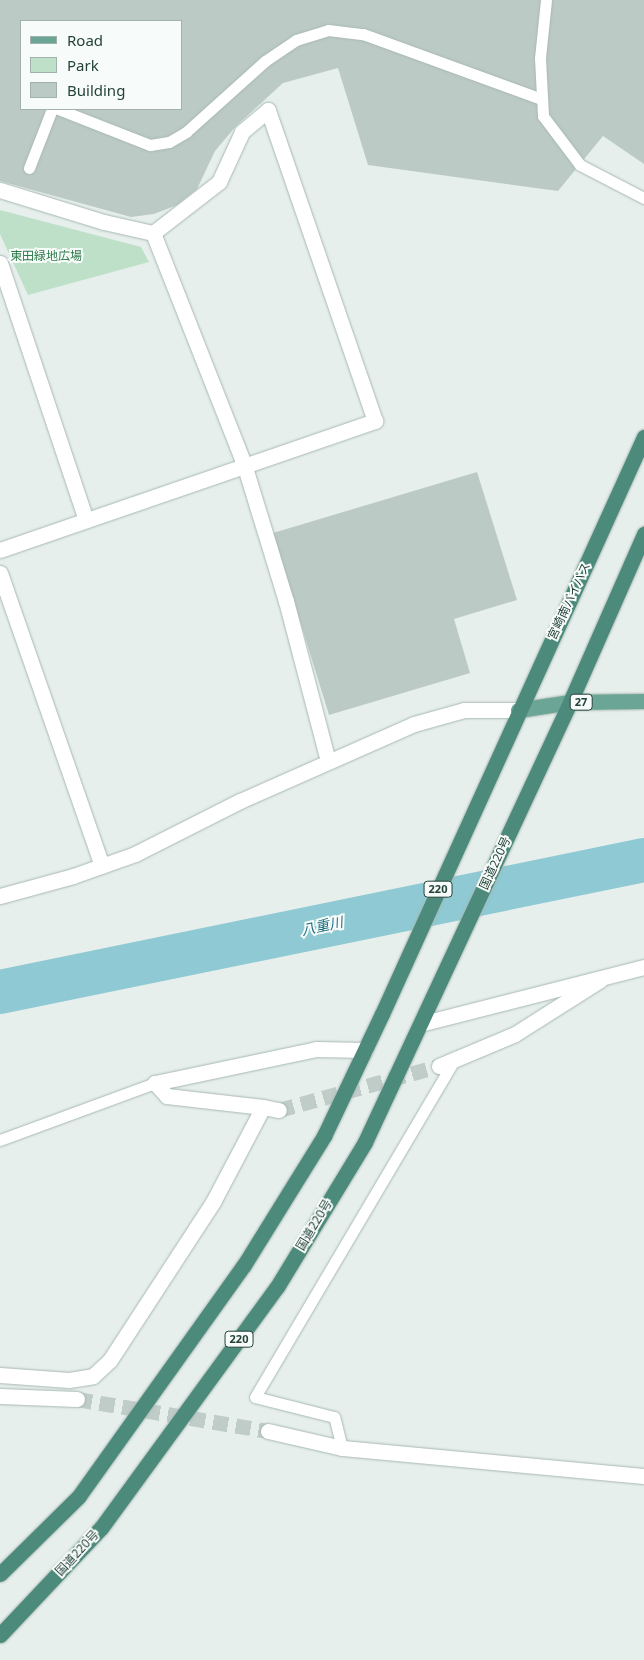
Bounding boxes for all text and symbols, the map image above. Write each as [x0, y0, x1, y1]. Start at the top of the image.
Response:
legend [20, 20, 182, 110]
text: Road [67, 30, 103, 50]
text: Park [67, 55, 99, 75]
text: Building [67, 80, 125, 100]
park label: 東田緑地広場 [10, 249, 82, 263]
street label: 宮崎南バイパス [545, 560, 593, 642]
road number: 27 [568, 694, 594, 710]
street label: 国道220号 [477, 834, 513, 892]
road number: 220 [423, 881, 453, 898]
water label: 八重川 [300, 913, 344, 939]
street label: 国道220号 [293, 1197, 335, 1253]
road number: 220 [224, 1330, 254, 1348]
street label: 国道220号 [52, 1527, 102, 1579]

